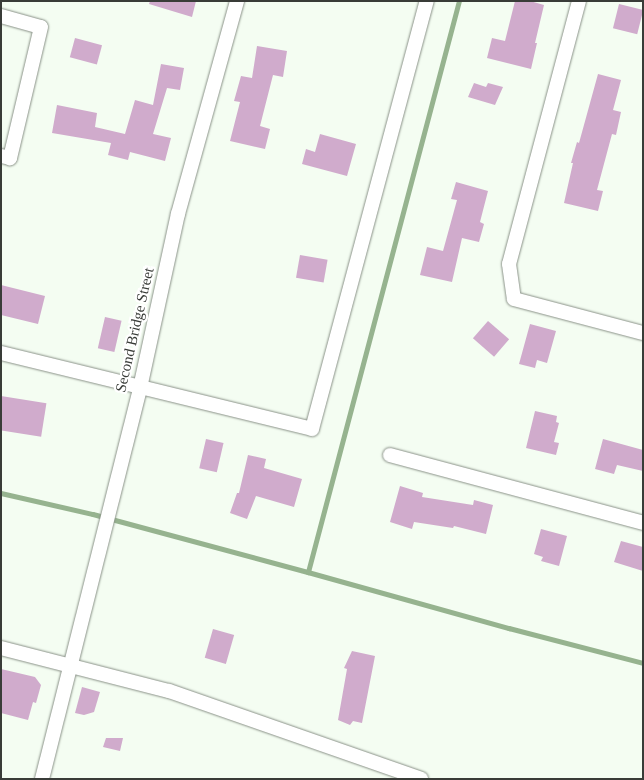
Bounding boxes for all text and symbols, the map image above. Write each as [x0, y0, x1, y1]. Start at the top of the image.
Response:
street label: Second Bridge Street [112, 266, 158, 394]

